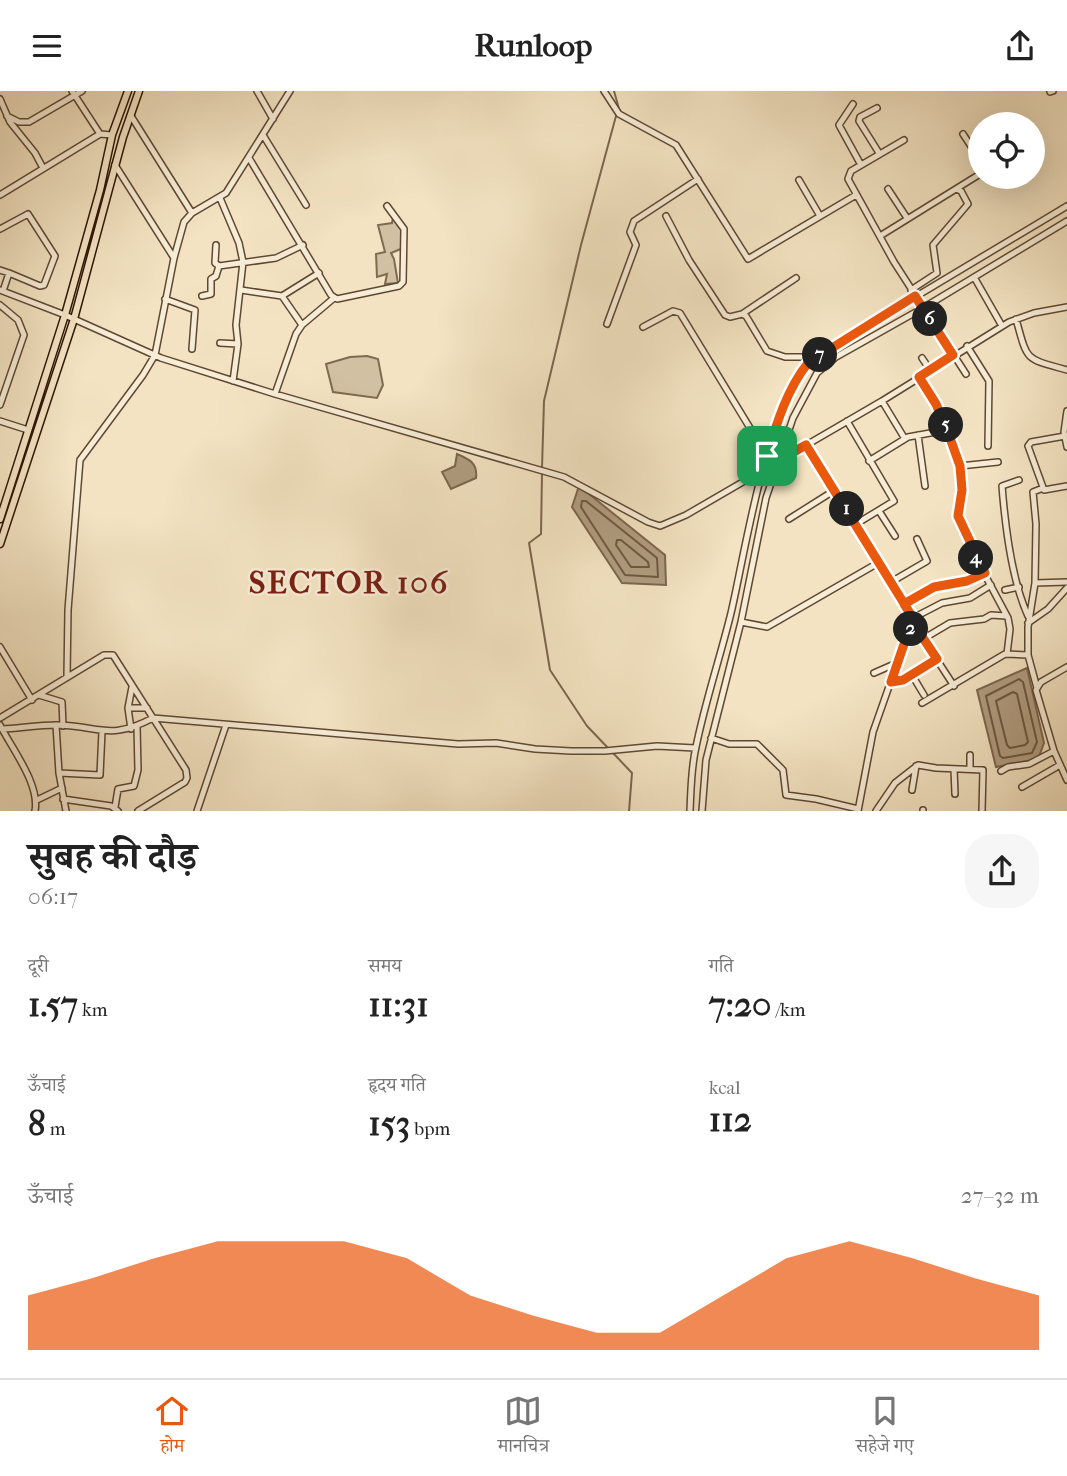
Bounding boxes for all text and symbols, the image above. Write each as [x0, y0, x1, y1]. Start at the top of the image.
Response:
icon: menu [28, 27, 66, 65]
text: Runloop [475, 27, 592, 64]
icon: share [1001, 27, 1039, 65]
map controls [968, 112, 1045, 189]
button: locate [968, 112, 1045, 189]
pin: 6 [912, 301, 948, 337]
text: 6 [924, 307, 935, 329]
pin: 7 [802, 337, 838, 373]
text: 7 [815, 343, 824, 365]
pin: 5 [928, 407, 964, 443]
text: 5 [941, 413, 950, 435]
pin [737, 426, 797, 486]
icon: arrive [748, 437, 786, 475]
pin: 1 [830, 491, 864, 527]
text: 1 [843, 497, 850, 519]
pin: 4 [958, 540, 993, 575]
text: 4 [970, 546, 981, 568]
district label: SECTOR 106 [249, 564, 449, 601]
pin: 2 [894, 611, 928, 647]
text: 2 [906, 617, 915, 639]
text: सुबह की दौड़ [28, 834, 197, 879]
button: share [965, 834, 1039, 908]
text: 06:17 [28, 883, 78, 910]
text: दूरी [28, 955, 49, 977]
text: समय [368, 955, 402, 977]
text: गति [709, 955, 734, 977]
text: 1.57 [28, 984, 78, 1025]
text: 11:31 [368, 984, 429, 1025]
text: 7:20 [709, 984, 771, 1025]
text: km [78, 999, 108, 1021]
text: /km [771, 999, 806, 1021]
text: ऊँचाई [28, 1074, 65, 1096]
text: हृदय गति [368, 1074, 426, 1096]
text: kcal [709, 1077, 741, 1099]
text: 112 [709, 1099, 752, 1140]
text: 8 [28, 1103, 46, 1144]
text: 153 [368, 1103, 410, 1144]
text: m [46, 1118, 65, 1140]
text: bpm [410, 1118, 450, 1140]
text: ऊँचाई [28, 1182, 73, 1209]
text: 27–32 m [961, 1182, 1039, 1209]
tab: होम [153, 1392, 191, 1464]
tab: मानचित्र [498, 1392, 549, 1464]
tab: सहेजे गए [856, 1392, 914, 1464]

